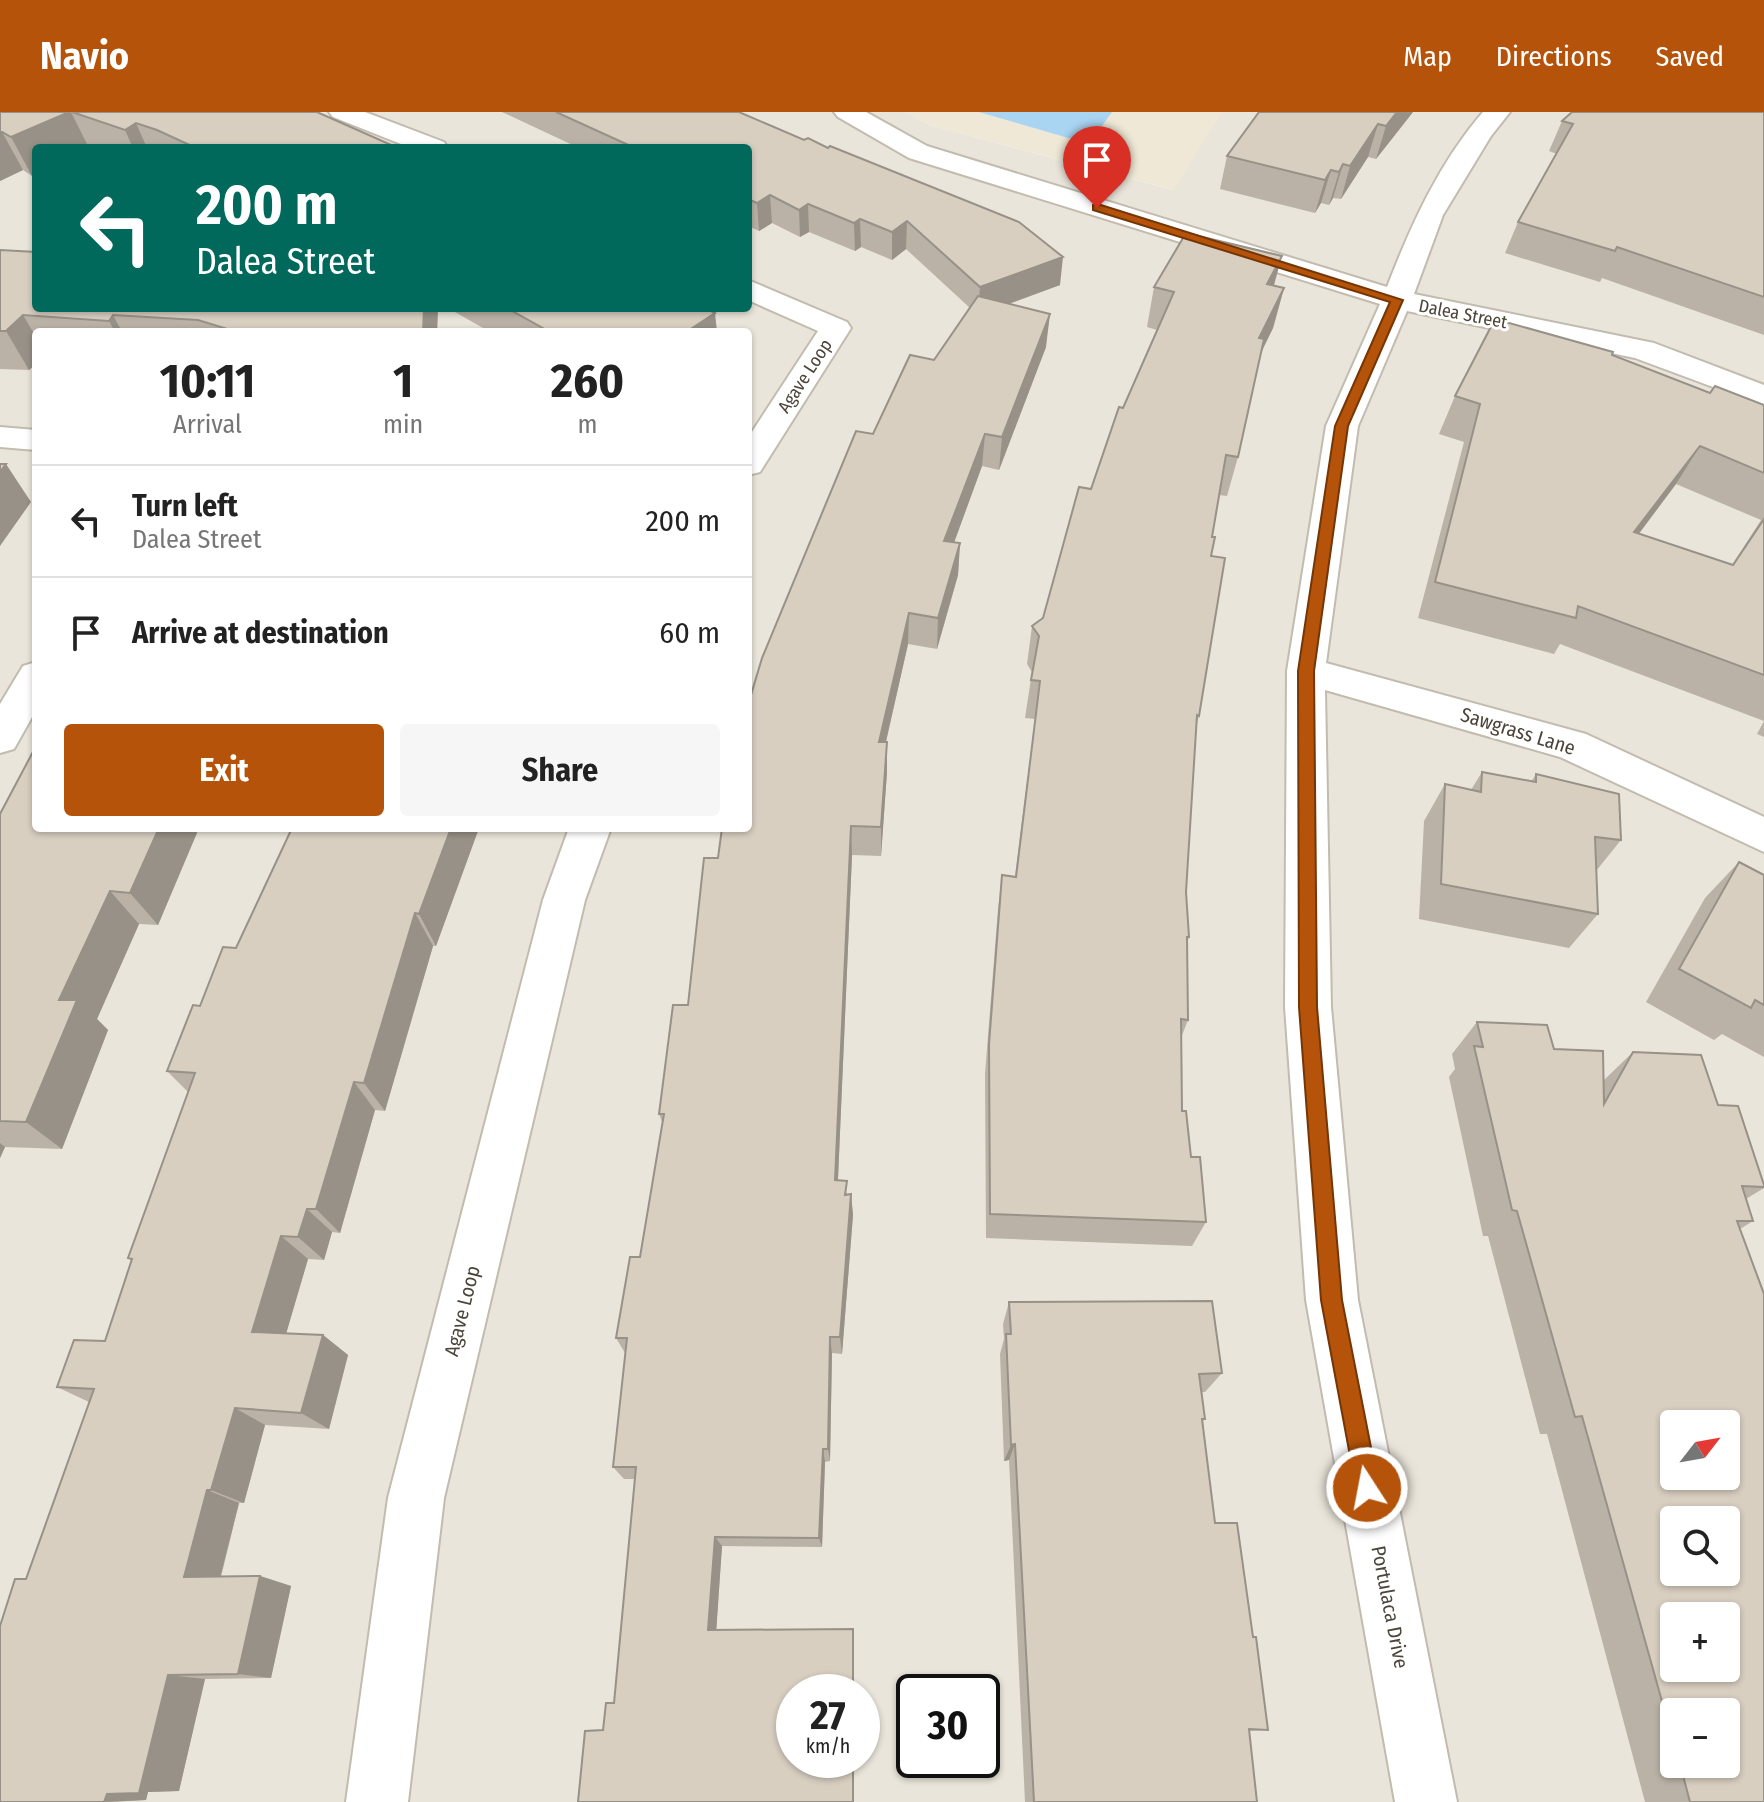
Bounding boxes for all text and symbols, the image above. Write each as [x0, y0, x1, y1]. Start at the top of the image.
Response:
text: Navio [40, 33, 129, 79]
text: Map [1403, 40, 1452, 73]
text: Directions [1496, 40, 1612, 73]
text: Saved [1656, 40, 1724, 73]
pin [1063, 126, 1131, 208]
icon: arrive [1075, 138, 1119, 182]
text: 200 m [196, 172, 337, 239]
icon: left [64, 176, 168, 280]
text: Dalea Street [196, 240, 375, 284]
street label: Dalea Street [1417, 295, 1509, 333]
street label: Agave Loop [773, 335, 837, 417]
text: 10:11 [160, 352, 255, 410]
text: 1 [393, 352, 413, 410]
text: 260 [551, 352, 624, 410]
text: Arrival [173, 409, 242, 440]
text: min [383, 409, 423, 440]
text: m [578, 409, 598, 440]
text: Turn left [132, 488, 238, 524]
icon: left [64, 499, 108, 543]
text: 200 m [645, 503, 720, 539]
text: Dalea Street [132, 524, 261, 555]
icon: arrive [64, 611, 108, 655]
text: Arrive at destination [132, 615, 389, 651]
text: 60 m [659, 615, 720, 651]
street label: Sawgrass Lane [1458, 702, 1578, 760]
button: Exit [64, 724, 384, 816]
button: Share [400, 724, 720, 816]
street label: Agave Loop [439, 1263, 485, 1359]
north arrow [1660, 1410, 1740, 1490]
map controls [1660, 1410, 1740, 1778]
position arrow [1325, 1446, 1409, 1530]
button: search [1660, 1506, 1740, 1586]
street label: Portulaca Drive [1366, 1544, 1414, 1670]
button: + [1660, 1602, 1740, 1682]
speed limit sign: 30 [896, 1674, 1000, 1778]
text: 27 [810, 1692, 846, 1740]
button: − [1660, 1698, 1740, 1778]
text: km/h [806, 1734, 850, 1758]

